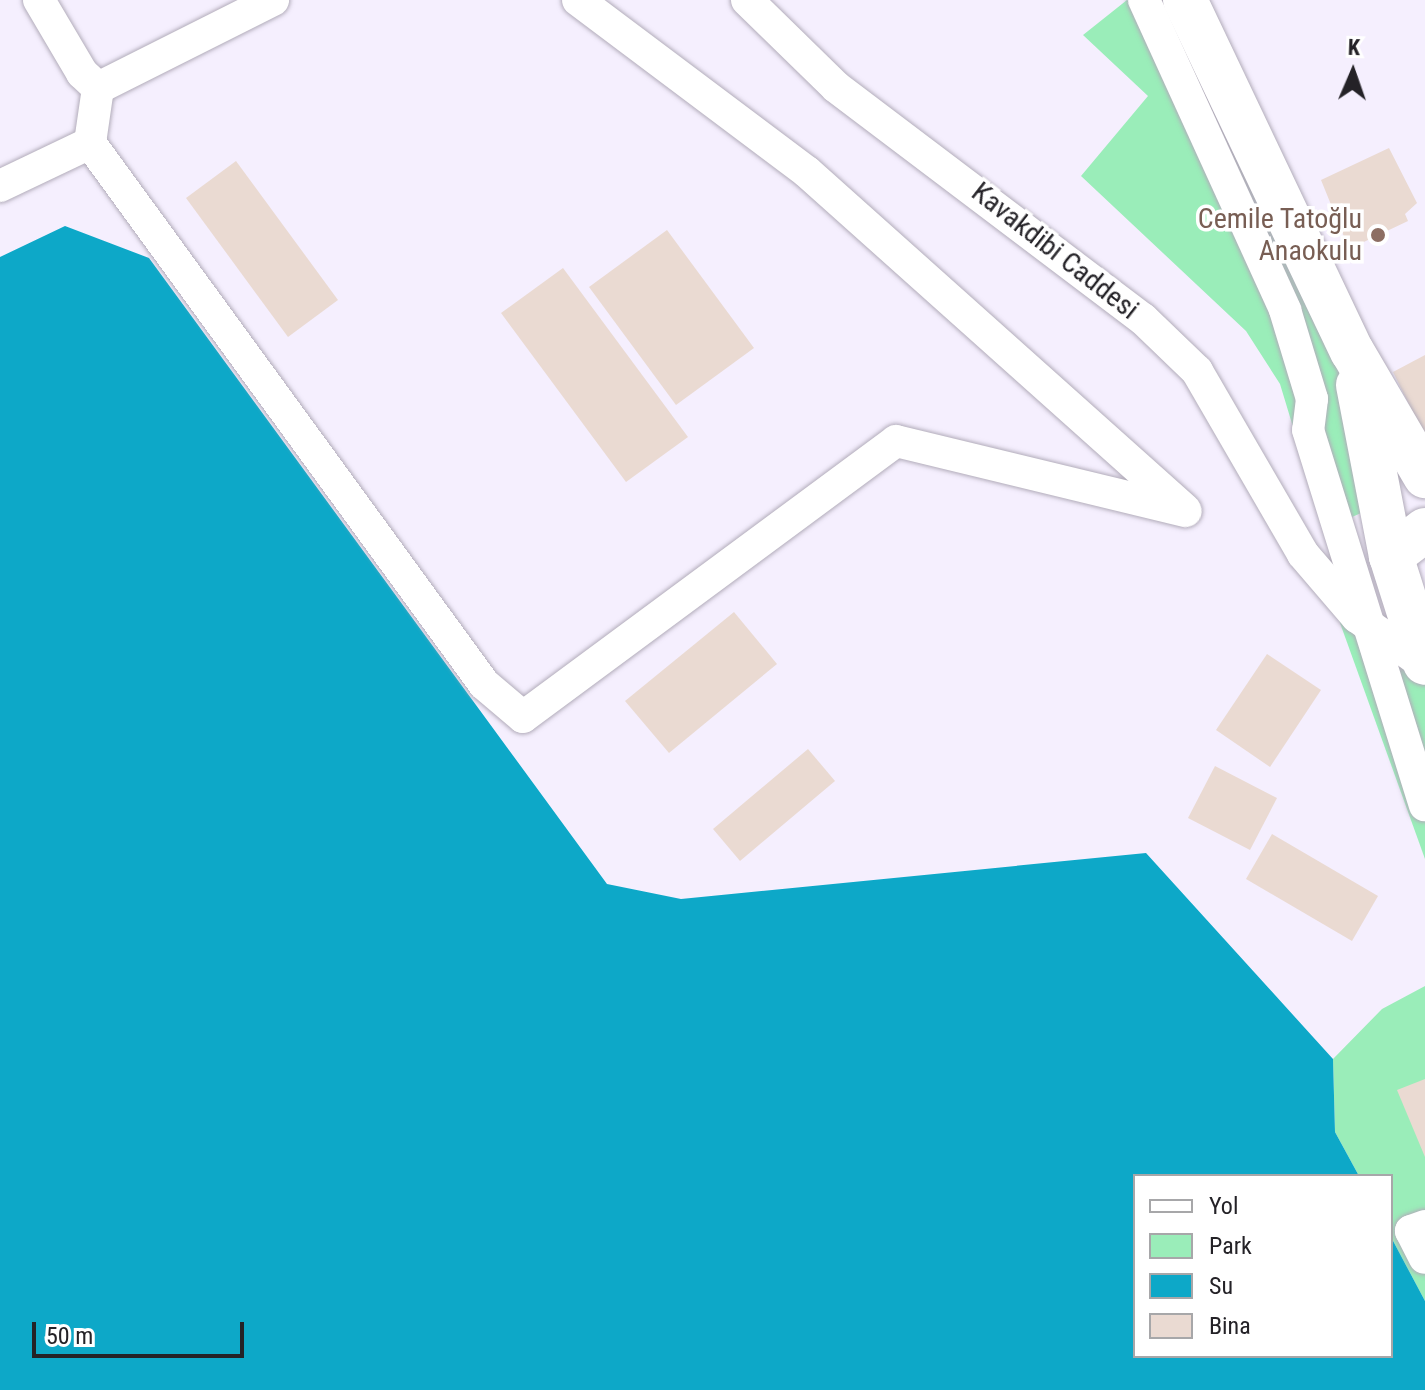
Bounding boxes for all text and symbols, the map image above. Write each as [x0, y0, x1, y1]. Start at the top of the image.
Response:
north arrow [1313, 32, 1393, 112]
text: K [1347, 35, 1360, 60]
street label: Kavakdibi Caddesi [965, 175, 1145, 327]
place label: Cemile Tatoğlu Anaokulu [1197, 202, 1362, 268]
marker: Cemile Tatoğlu Anaokulu [1369, 226, 1387, 244]
legend [1133, 1174, 1393, 1358]
text: Yol [1209, 1192, 1238, 1220]
text: Park [1209, 1232, 1252, 1260]
text: Su [1209, 1272, 1233, 1300]
scale bar [36, 1306, 248, 1356]
text: Bina [1209, 1312, 1251, 1340]
text: 50 m [46, 1322, 93, 1350]

